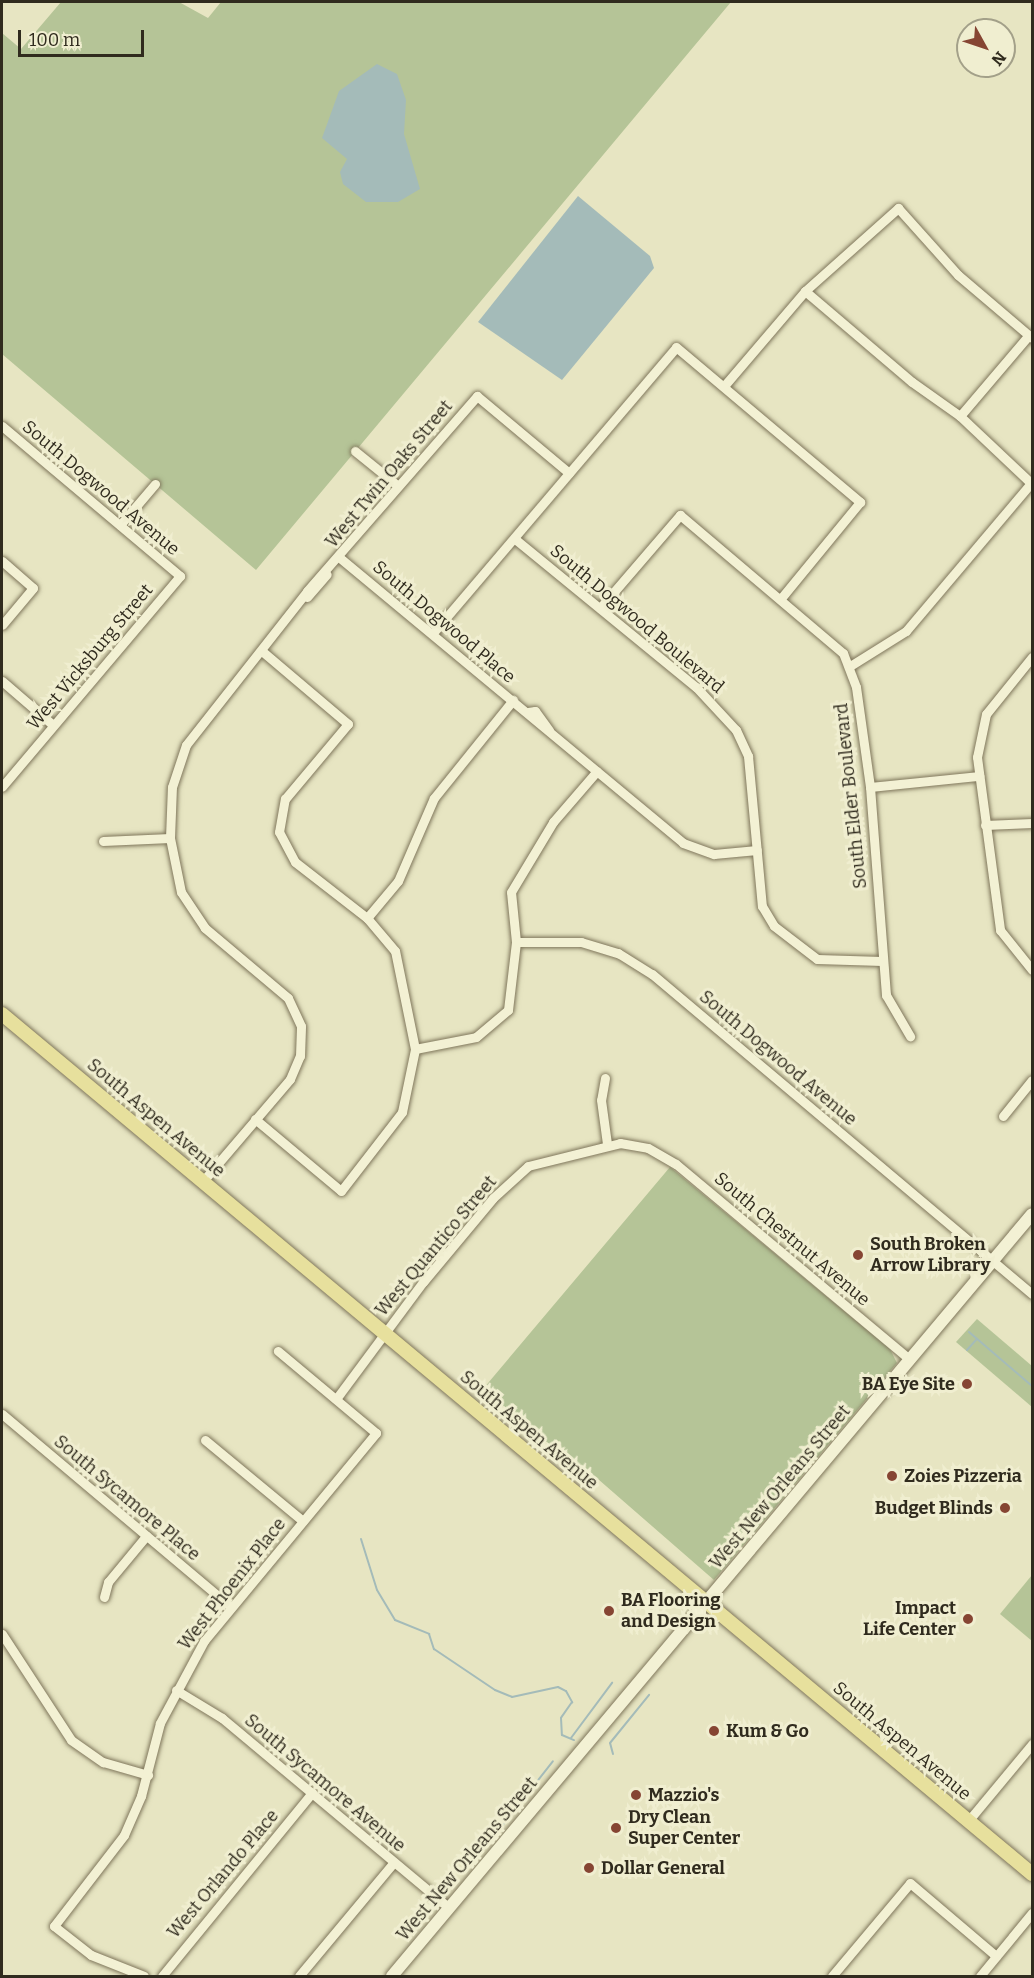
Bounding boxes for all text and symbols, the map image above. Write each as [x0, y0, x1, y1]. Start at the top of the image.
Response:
scale bar [21, 18, 147, 56]
north arrow [956, 18, 1016, 78]
text: 100 m [29, 29, 80, 51]
text: N [987, 48, 1010, 69]
street label: West Twin Oaks Street [321, 396, 457, 552]
street label: South Dogwood Avenue [18, 416, 184, 560]
street label: South Dogwood Boulevard [546, 540, 728, 698]
street label: South Dogwood Place [368, 556, 520, 688]
street label: West Vicksburg Street [23, 580, 157, 734]
street label: South Elder Boulevard [831, 702, 871, 890]
street label: South Dogwood Avenue [695, 986, 861, 1130]
street label: South Aspen Avenue [83, 1054, 229, 1182]
street label: South Chestnut Avenue [710, 1168, 874, 1310]
street label: West Quantico Street [371, 1171, 501, 1321]
place label: South Broken Arrow Library [870, 1234, 991, 1276]
marker: South Broken Arrow Library [851, 1248, 865, 1262]
street label: South Aspen Avenue [456, 1366, 602, 1494]
place label: BA Eye Site [862, 1373, 955, 1395]
marker: BA Eye Site [960, 1377, 974, 1391]
street label: West New Orleans Street [705, 1401, 855, 1573]
street label: South Sycamore Place [50, 1431, 204, 1565]
place label: Zoies Pizzeria [904, 1465, 1022, 1487]
marker: Zoies Pizzeria [885, 1469, 899, 1483]
place label: Budget Blinds [875, 1497, 993, 1519]
marker: Budget Blinds [998, 1501, 1012, 1515]
street label: West Phoenix Place [174, 1514, 290, 1654]
place label: BA Flooring and Design [621, 1590, 721, 1632]
place label: Impact Life Center [863, 1598, 956, 1640]
marker: BA Flooring and Design [602, 1604, 616, 1618]
marker: Impact Life Center [961, 1612, 975, 1626]
street label: South Aspen Avenue [829, 1677, 975, 1805]
street label: South Sycamore Avenue [240, 1709, 410, 1857]
place label: Kum & Go [726, 1720, 809, 1742]
marker: Kum & Go [707, 1724, 721, 1738]
street label: West New Orleans Street [392, 1773, 542, 1945]
place label: Mazzio's [648, 1784, 719, 1806]
marker: Mazzio's [629, 1788, 643, 1802]
street label: West Orlando Place [163, 1805, 283, 1943]
place label: Dry Clean Super Center [628, 1807, 740, 1850]
marker: Dry Clean Super Center [609, 1821, 623, 1835]
place label: Dollar General [601, 1857, 725, 1879]
marker: Dollar General [582, 1861, 596, 1875]

